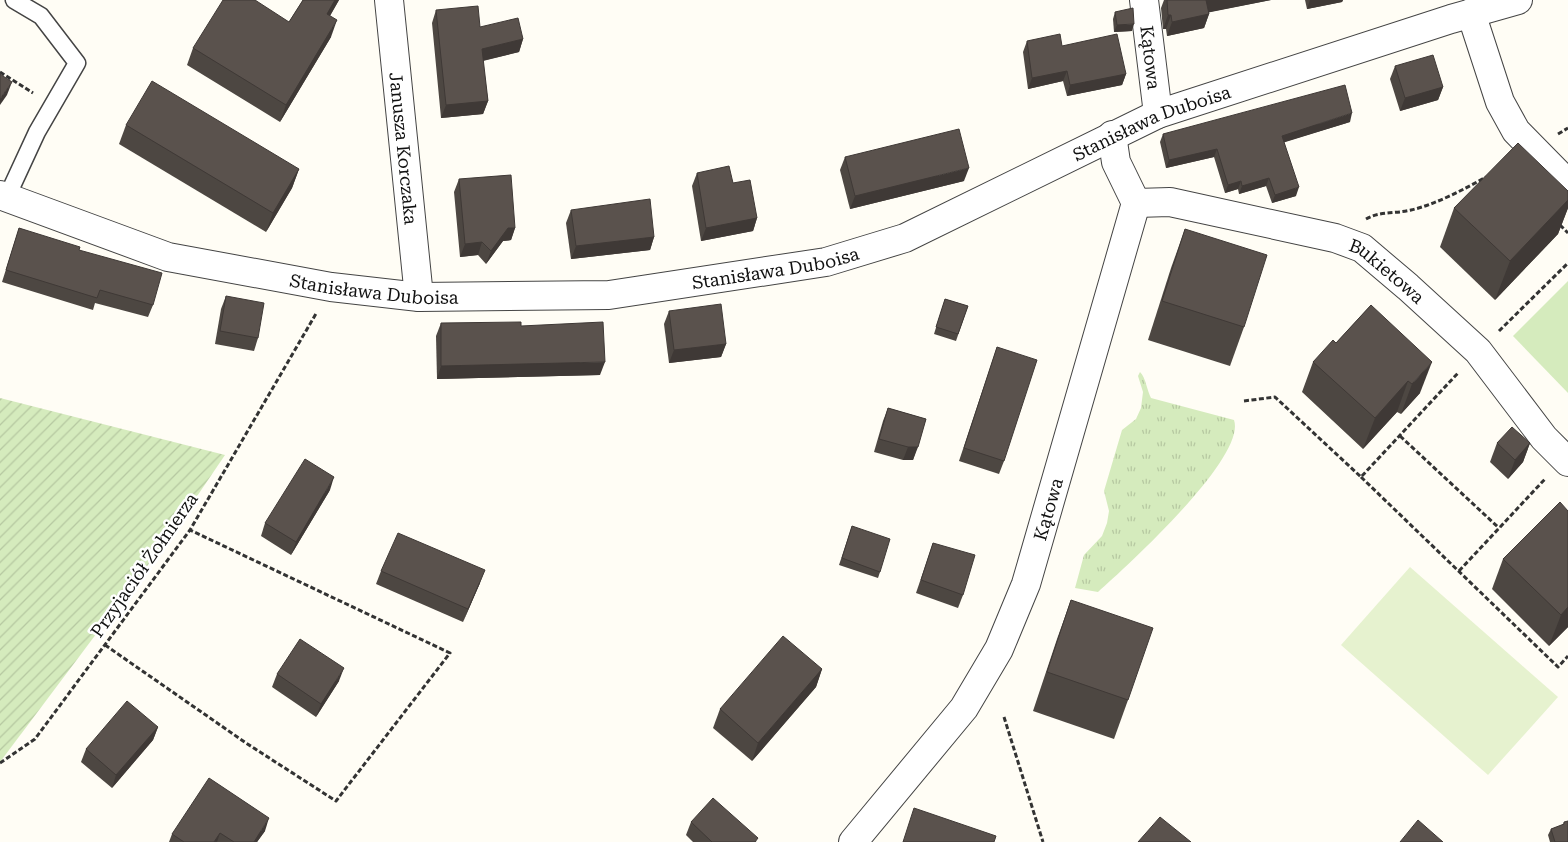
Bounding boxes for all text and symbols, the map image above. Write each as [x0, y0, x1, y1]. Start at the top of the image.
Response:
street label: Kątowa [1137, 24, 1165, 91]
street label: Janusza Korczaka [386, 71, 422, 226]
street label: Stanisława Duboisa [1069, 81, 1233, 165]
street label: Bukietowa [1347, 234, 1429, 308]
street label: Stanisława Duboisa [690, 242, 862, 293]
street label: Stanisława Duboisa [288, 269, 459, 308]
street label: Kątowa [1029, 475, 1067, 543]
street label: Przyjaciół Żołnierza [86, 488, 202, 641]

